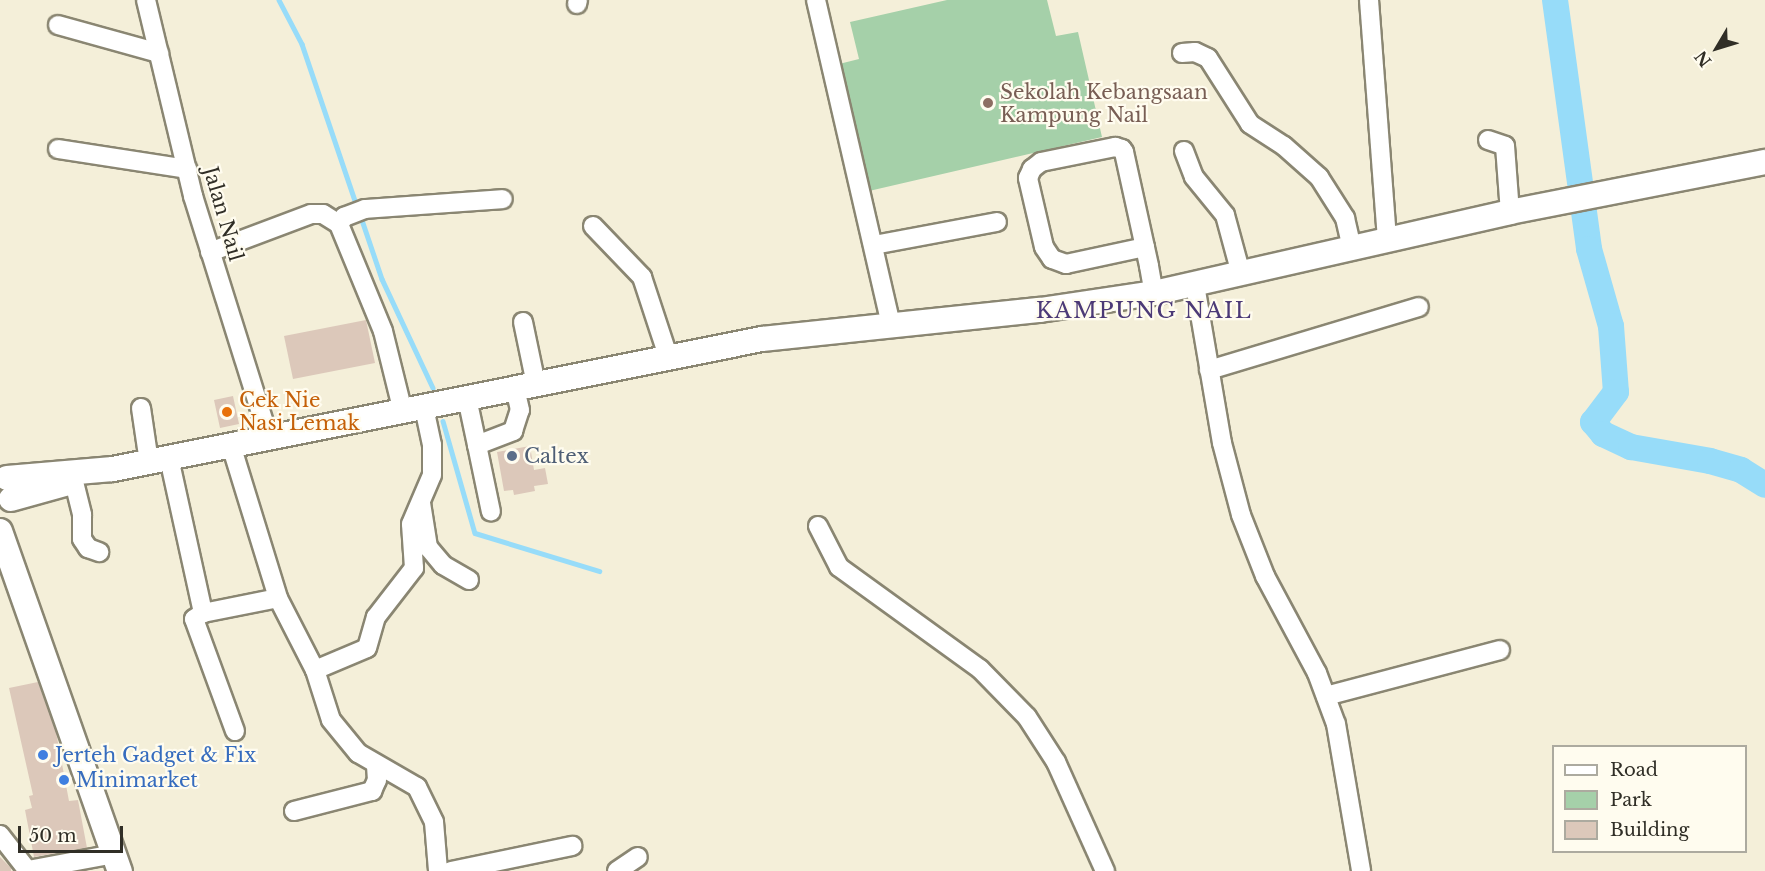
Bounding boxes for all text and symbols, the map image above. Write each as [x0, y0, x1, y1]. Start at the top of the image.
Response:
north arrow [1687, 18, 1747, 78]
text: N [1690, 47, 1715, 71]
place label: Sekolah Kebangsaan Kampung Nail [1000, 80, 1208, 127]
marker: Sekolah Kebangsaan Kampung Nail [981, 96, 995, 110]
street label: Jalan Nail [198, 164, 248, 264]
district label: KAMPUNG NAIL [1036, 298, 1252, 324]
place label: Cek Nie Nasi Lemak [239, 388, 360, 435]
marker: Cek Nie Nasi Lemak [220, 405, 234, 419]
place label: Caltex [524, 444, 589, 468]
marker: Caltex [505, 449, 519, 463]
place label: Jerteh Gadget & Fix [55, 743, 256, 767]
legend [1552, 745, 1747, 853]
marker: Jerteh Gadget & Fix [36, 748, 50, 762]
text: Road [1610, 759, 1658, 781]
place label: Minimarket [76, 768, 198, 792]
marker: Minimarket [57, 773, 71, 787]
text: Park [1610, 789, 1652, 811]
scale bar [21, 814, 126, 852]
text: Building [1610, 819, 1689, 841]
text: 50 m [29, 825, 77, 847]

